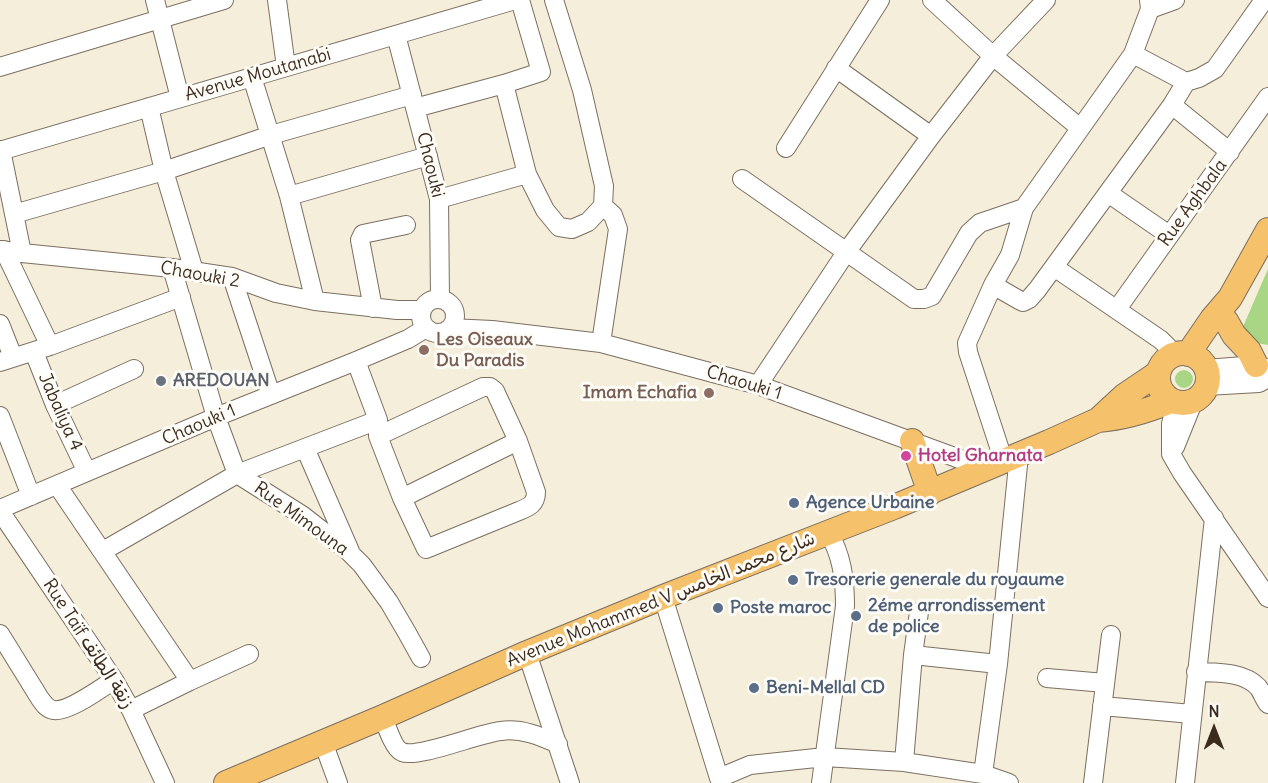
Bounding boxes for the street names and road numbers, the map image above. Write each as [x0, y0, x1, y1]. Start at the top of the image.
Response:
street label: Avenue Moutanabi [183, 44, 333, 106]
street label: Chaouki [412, 130, 448, 200]
street label: Rue Aghbala [1154, 155, 1232, 251]
street label: Chaouki 2 [159, 257, 241, 293]
street label: Chaouki 1 [704, 361, 784, 405]
street label: Jabaliya 4 [33, 370, 87, 454]
street label: Chaouki 1 [159, 400, 239, 450]
street label: Rue Mimouna [250, 478, 352, 560]
street label: Avenue Mohammed V شارع محمد الخامس [504, 528, 818, 672]
street label: Rue Taïf زنقة الطائف [38, 575, 138, 713]

